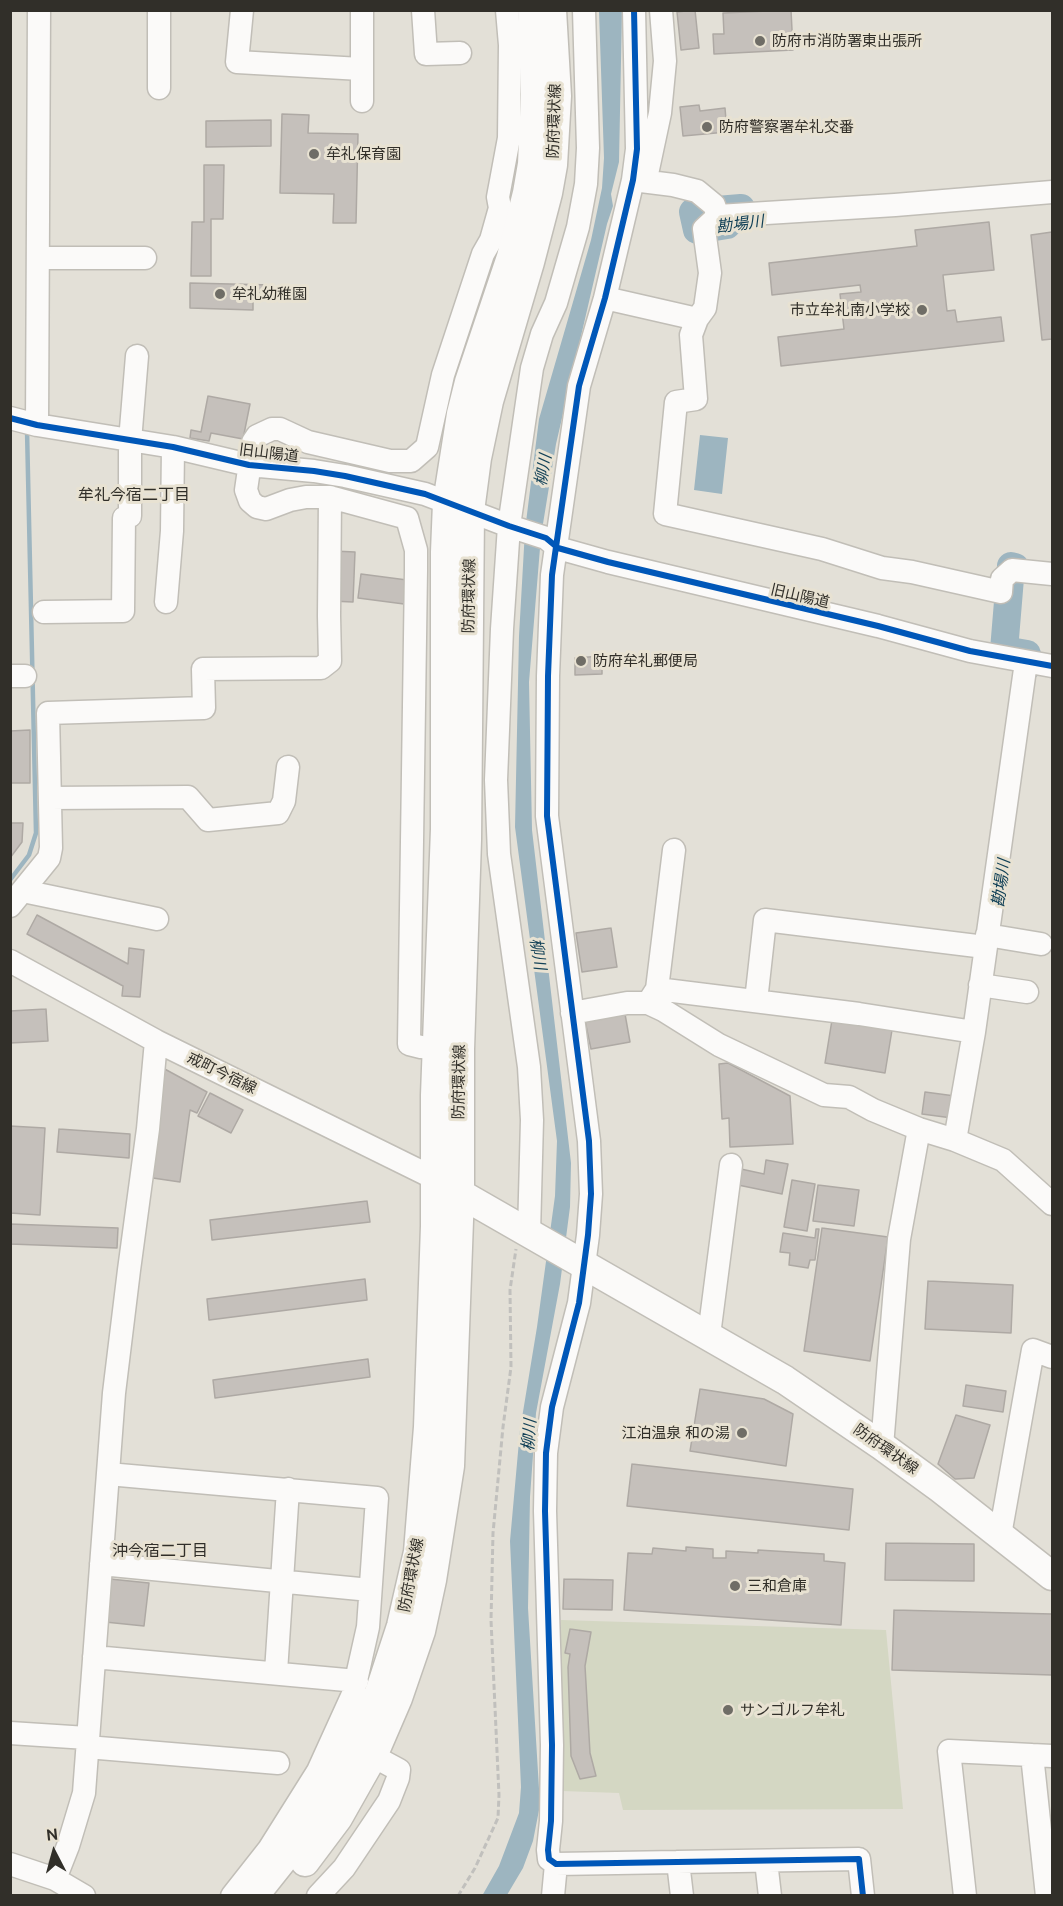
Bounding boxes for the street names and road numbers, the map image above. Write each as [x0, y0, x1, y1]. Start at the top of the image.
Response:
street label: 防府環状線 [544, 83, 564, 159]
street label: 旧山陽道 [238, 440, 300, 466]
street label: 防府環状線 [459, 558, 479, 634]
street label: 旧山陽道 [769, 580, 831, 612]
street label: 防府環状線 [449, 1044, 469, 1120]
street label: 戒町今宿線 [184, 1048, 260, 1098]
street label: 防府環状線 [850, 1420, 922, 1478]
street label: 防府環状線 [395, 1536, 427, 1614]

